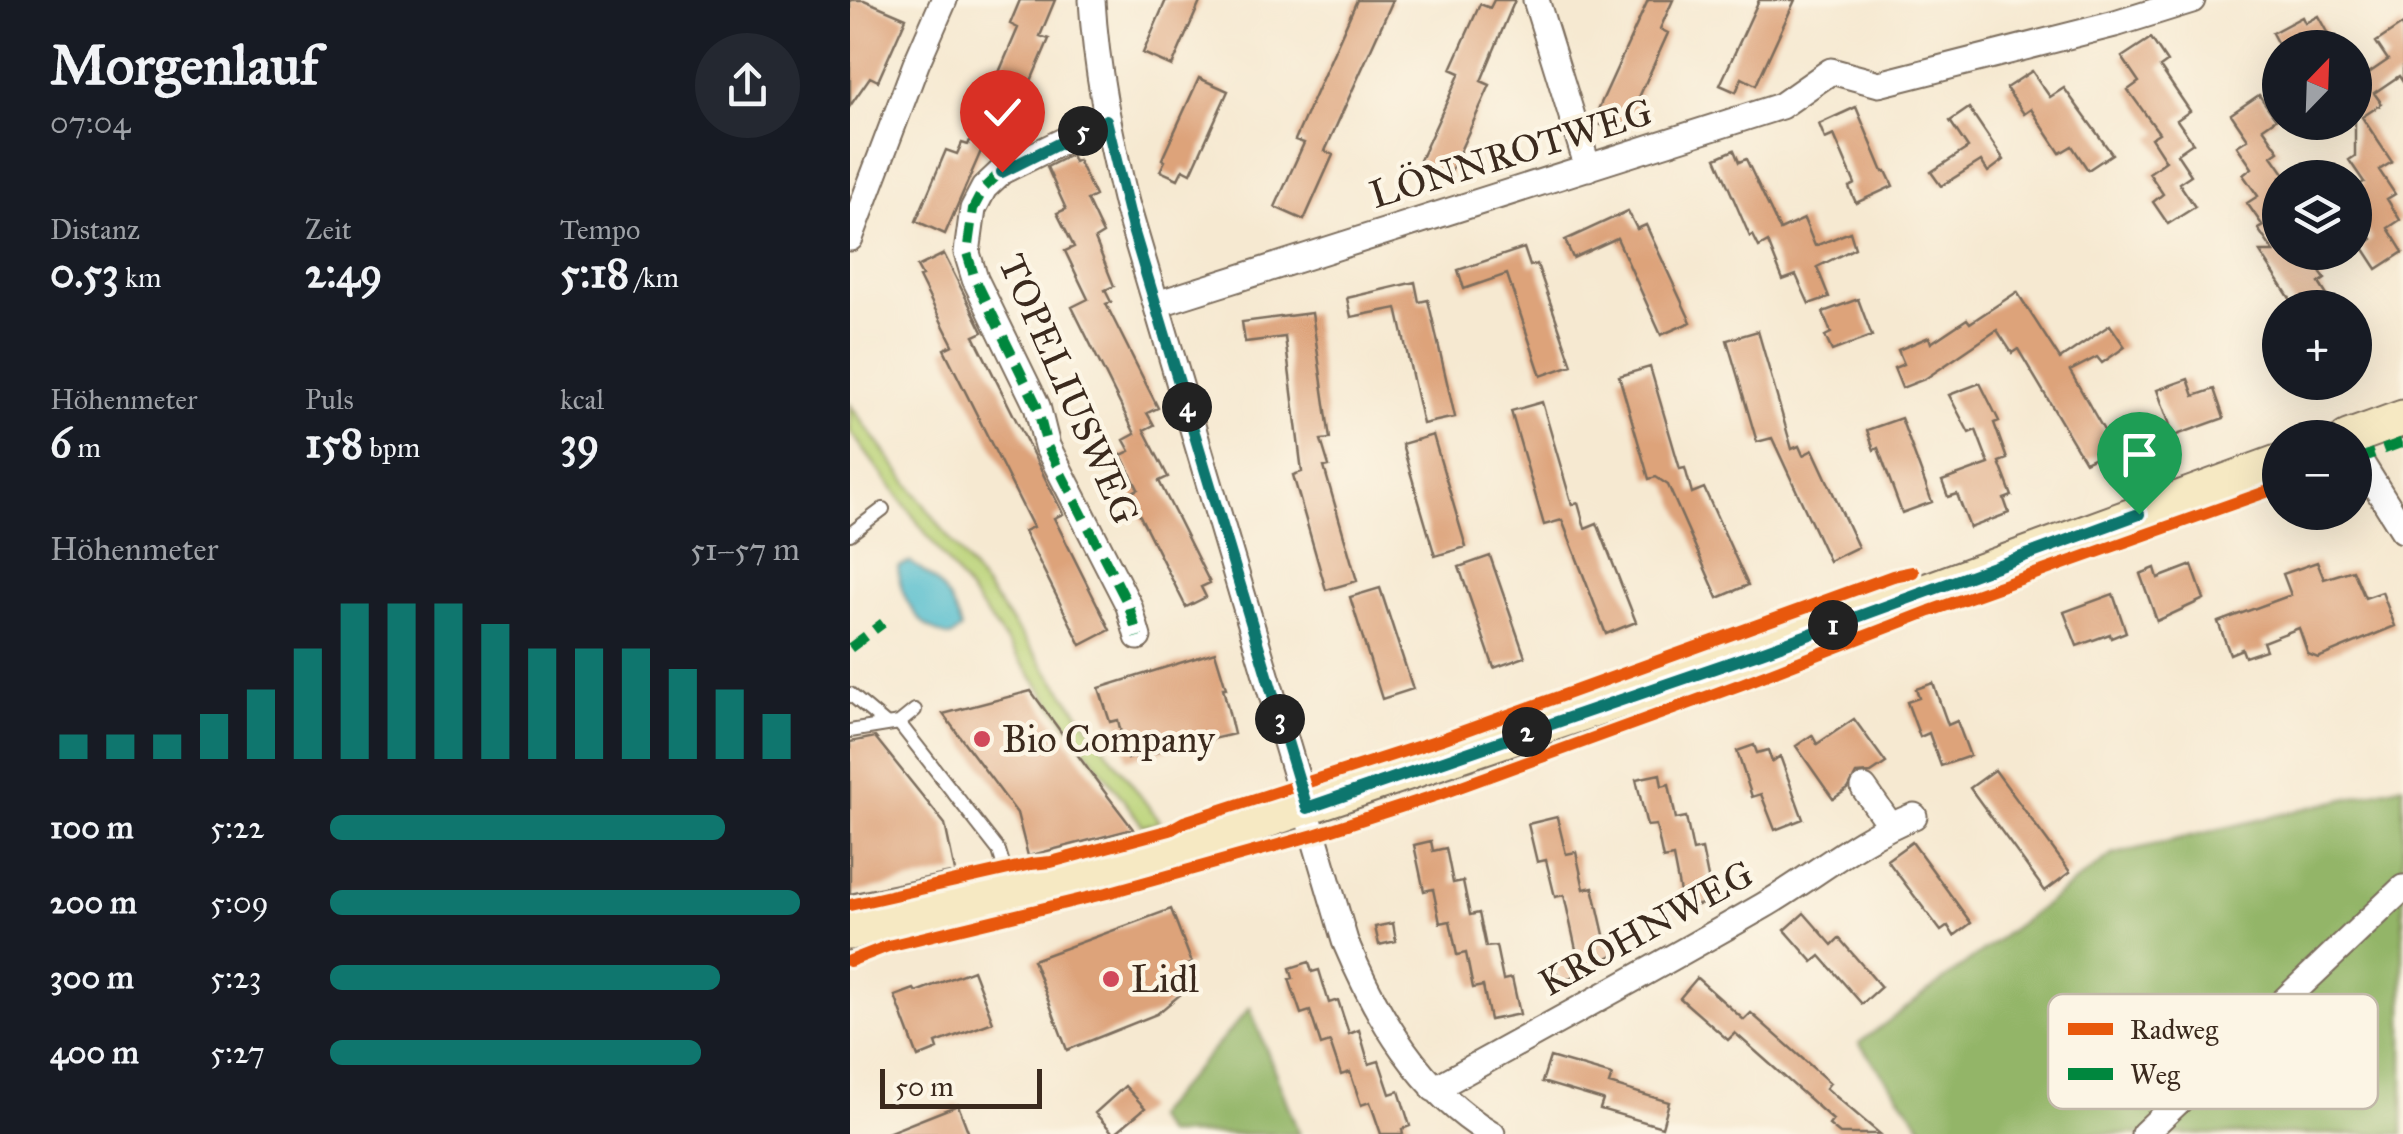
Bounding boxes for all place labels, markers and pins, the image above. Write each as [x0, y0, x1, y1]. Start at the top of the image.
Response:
pin [960, 70, 1045, 173]
pin: 5 [1058, 106, 1108, 156]
pin: 4 [1162, 382, 1212, 432]
pin [2097, 412, 2182, 515]
pin: 1 [1808, 600, 1858, 650]
pin: 3 [1255, 694, 1305, 744]
pin: 2 [1502, 707, 1552, 757]
place label: Bio Company [1002, 716, 1216, 762]
marker: Bio Company [971, 728, 993, 750]
place label: Lidl [1131, 956, 1199, 1002]
marker: Lidl [1100, 968, 1122, 990]

